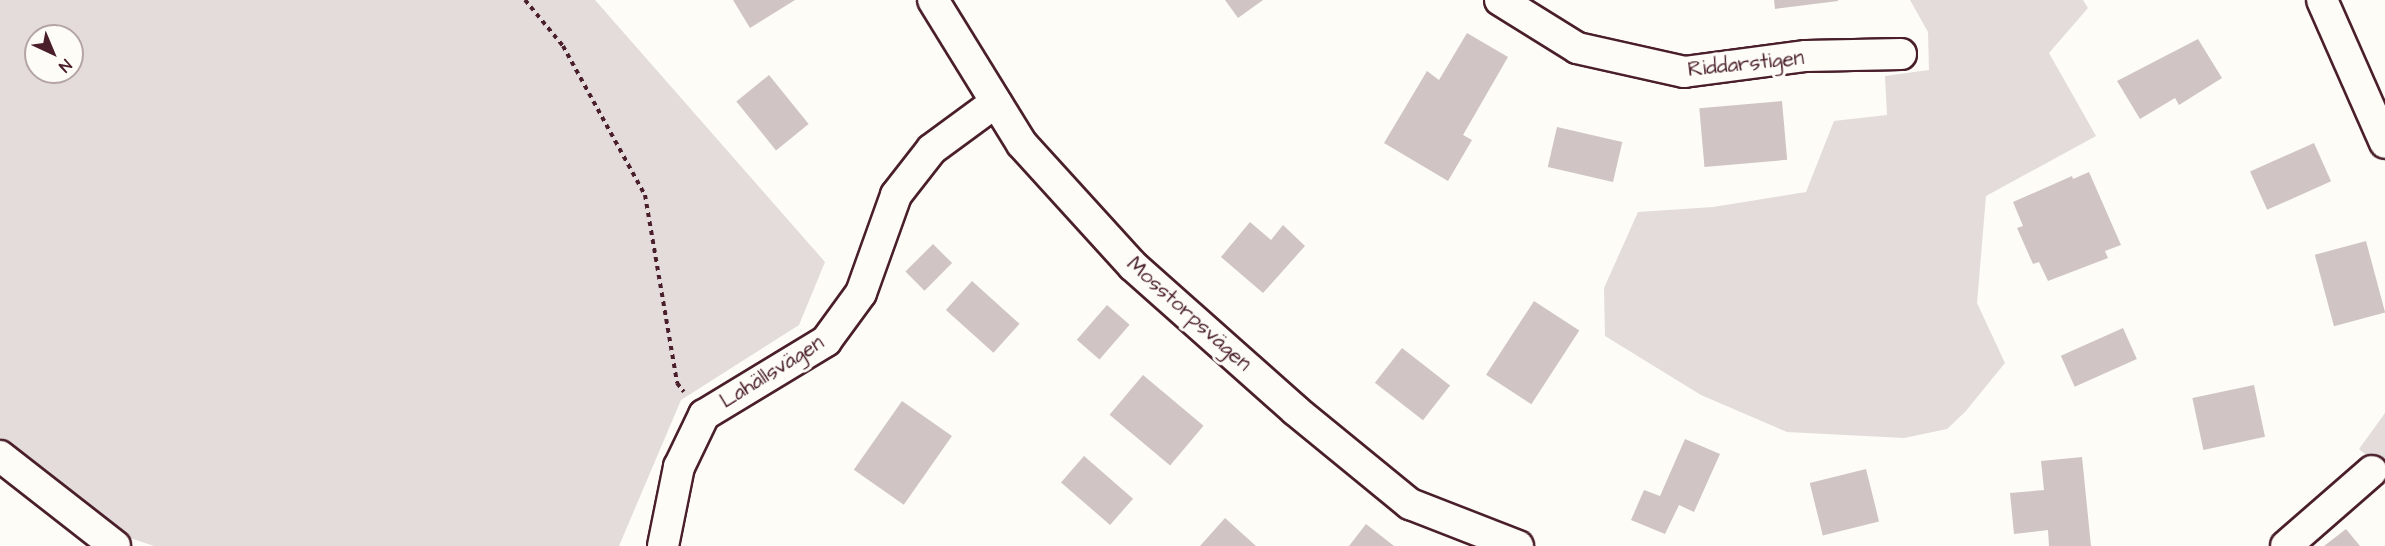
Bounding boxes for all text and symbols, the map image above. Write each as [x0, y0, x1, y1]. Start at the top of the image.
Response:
north arrow [24, 24, 84, 84]
street label: Riddarstigen [1687, 45, 1805, 83]
text: N [54, 54, 76, 77]
street label: Mosstorpsvägen [1122, 252, 1256, 376]
street label: Lahällsvägen [715, 330, 829, 414]

